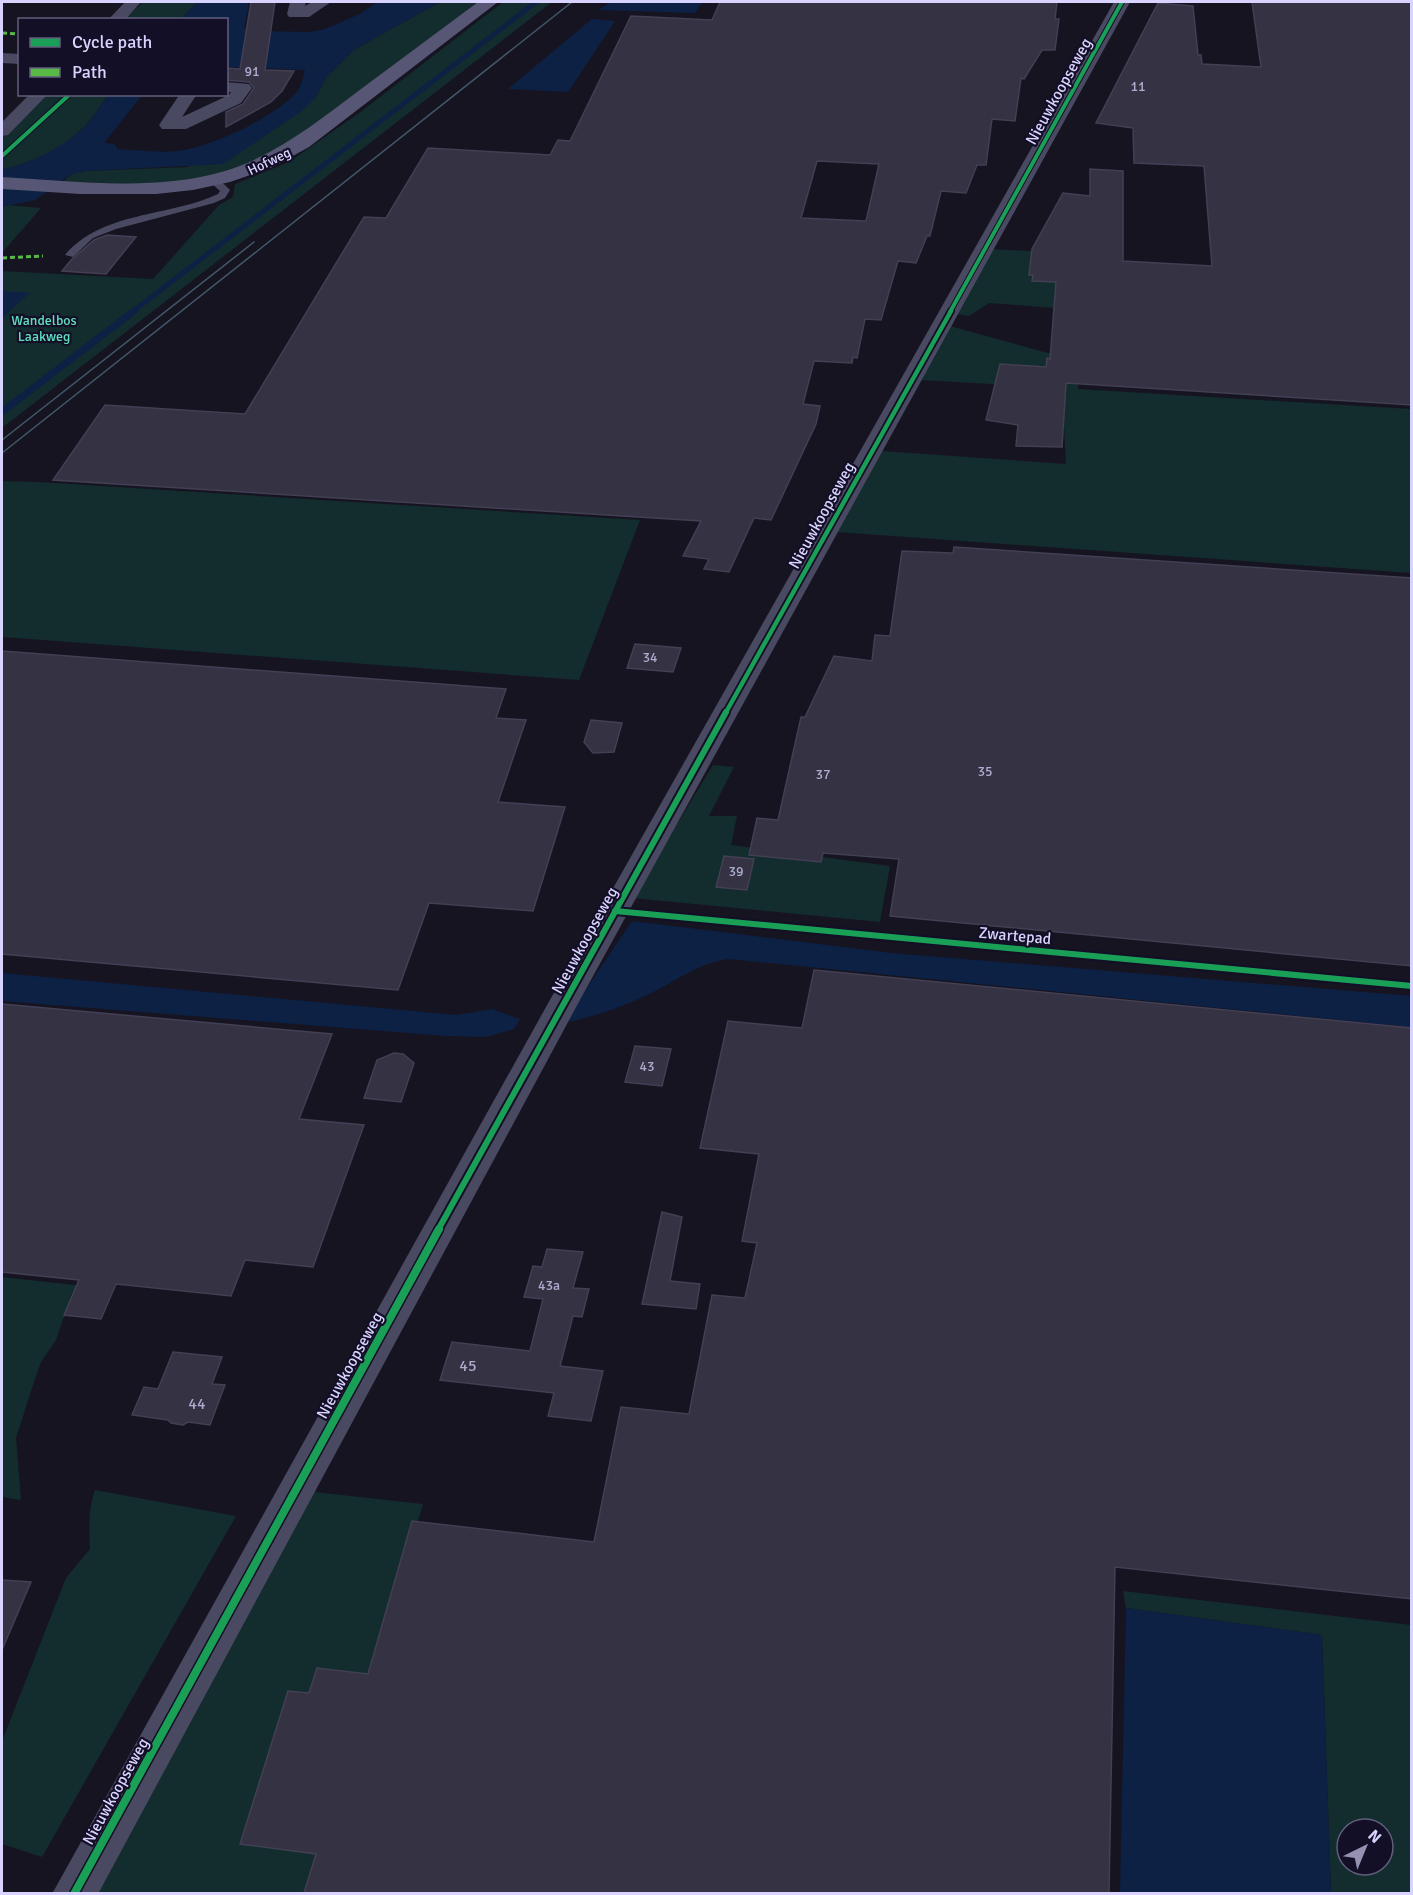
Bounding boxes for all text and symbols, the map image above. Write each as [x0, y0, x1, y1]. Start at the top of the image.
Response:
legend [18, 18, 228, 96]
text: Cycle path [72, 31, 152, 53]
street label: Nieuwkoopseweg [1021, 35, 1096, 148]
text: Path [72, 61, 107, 83]
house number: 91 [244, 63, 260, 80]
house number: 11 [1130, 78, 1146, 95]
street label: Hofweg [245, 144, 294, 179]
park label: Wandelbos Laakweg [11, 312, 77, 345]
street label: Nieuwkoopseweg [784, 459, 859, 572]
house number: 34 [642, 649, 658, 666]
house number: 35 [977, 763, 993, 780]
house number: 37 [815, 766, 831, 783]
house number: 39 [728, 863, 744, 880]
street label: Nieuwkoopseweg [547, 884, 622, 997]
street label: Zwartepad [978, 923, 1052, 949]
house number: 43 [639, 1058, 655, 1075]
house number: 43a [538, 1277, 560, 1294]
street label: Nieuwkoopseweg [312, 1309, 387, 1422]
house number: 45 [459, 1356, 477, 1376]
house number: 44 [188, 1394, 206, 1414]
street label: Nieuwkoopseweg [78, 1735, 153, 1848]
north arrow [1335, 1817, 1395, 1877]
text: N [1364, 1826, 1385, 1848]

